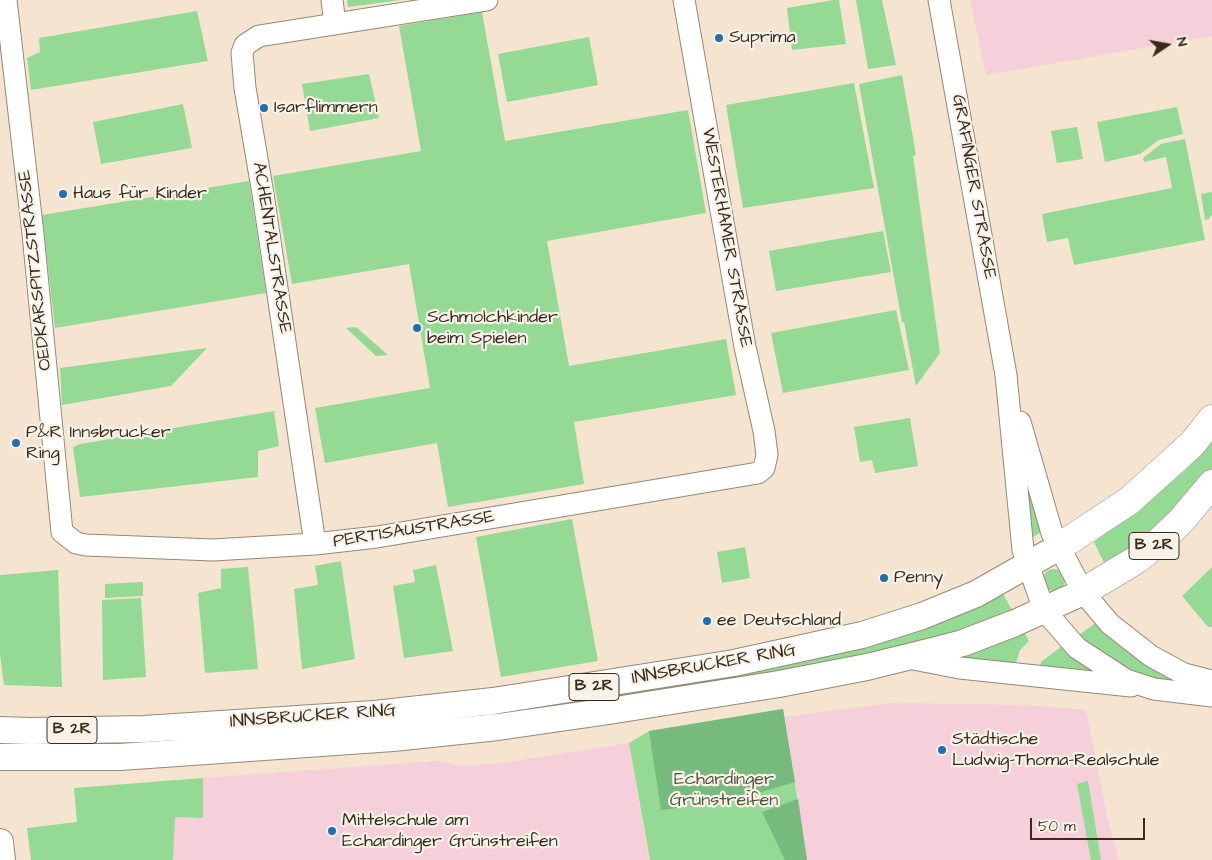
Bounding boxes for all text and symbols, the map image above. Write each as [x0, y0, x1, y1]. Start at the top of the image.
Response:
north arrow [1142, 20, 1192, 70]
place label: Suprima [729, 27, 796, 49]
marker: Suprima [713, 32, 725, 44]
text: N [1171, 36, 1192, 48]
street label: GRAFINGER STRASSE [946, 93, 1000, 281]
place label: Isarflimmern [274, 97, 378, 119]
marker: Isarflimmern [258, 102, 270, 114]
street label: WESTERHAMER STRASSE [696, 126, 756, 350]
street label: ACHENTALSTRASSE [247, 161, 295, 335]
street label: OEDKARSPITZSTRASSE [15, 169, 57, 371]
place label: Haus für Kinder [73, 183, 207, 205]
marker: Haus für Kinder [57, 188, 69, 200]
place label: Schmolchkinder beim Spielen [427, 307, 558, 350]
marker: Schmolchkinder beim Spielen [411, 322, 423, 334]
place label: P&R Innsbrucker Ring [26, 422, 171, 464]
marker: P&R Innsbrucker Ring [10, 437, 22, 449]
street label: PERTISAUSTRASSE [332, 507, 496, 553]
road number: B 2R [1129, 532, 1179, 560]
place label: Penny [894, 567, 943, 589]
marker: Penny [878, 572, 890, 584]
place label: ee Deutschland [717, 610, 841, 632]
marker: ee Deutschland [701, 615, 713, 627]
street label: INNSBRUCKER RING [630, 640, 798, 690]
road number: B 2R [569, 674, 619, 700]
street label: INNSBRUCKER RING [229, 700, 397, 734]
road number: B 2R [47, 716, 97, 744]
place label: Städtische Ludwig-Thoma-Realschule [952, 729, 1160, 772]
marker: Städtische Ludwig-Thoma-Realschule [936, 744, 948, 756]
park label: Echardinger Grünstreifen [670, 769, 778, 812]
scale bar [1032, 808, 1147, 840]
place label: Mittelschule am Echardinger Grünstreifen [342, 810, 558, 852]
text: 50 m [1038, 816, 1076, 837]
marker: Mittelschule am Echardinger Grünstreifen [326, 825, 338, 837]

